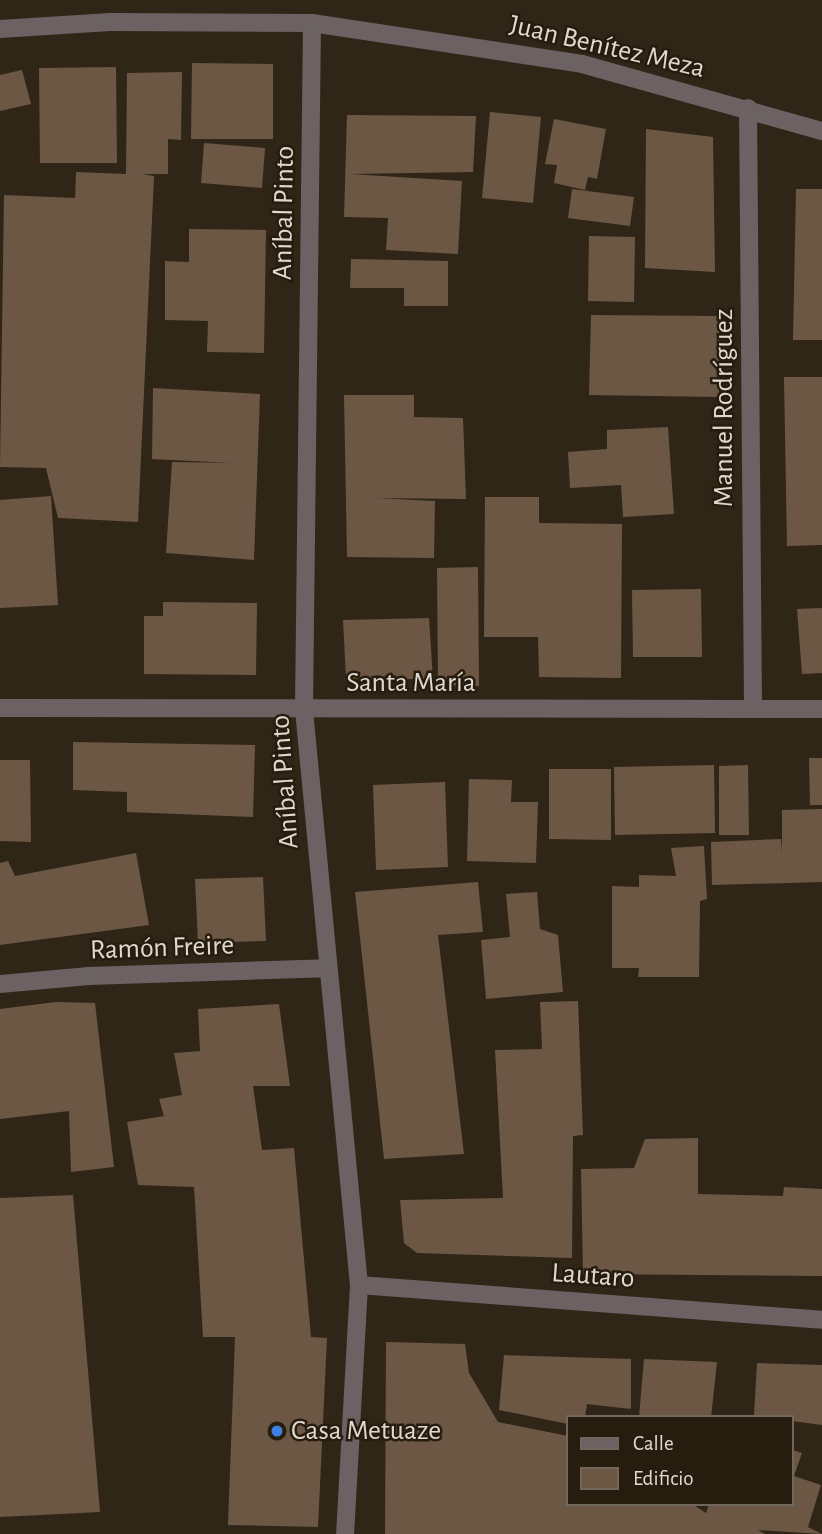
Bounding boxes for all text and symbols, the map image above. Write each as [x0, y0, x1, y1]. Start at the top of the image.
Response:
street label: Juan Benítez Meza [506, 8, 708, 86]
street label: Aníbal Pinto [266, 146, 302, 280]
street label: Manuel Rodríguez [707, 309, 741, 507]
street label: Santa María [346, 666, 476, 700]
street label: Aníbal Pinto [264, 714, 306, 850]
street label: Ramón Freire [89, 929, 235, 967]
street label: Lautaro [550, 1256, 636, 1296]
place label: Casa Metuaze [291, 1414, 441, 1448]
legend [566, 1415, 794, 1506]
marker: Casa Metuaze [269, 1423, 285, 1439]
text: Calle [633, 1433, 674, 1454]
text: Edificio [633, 1468, 694, 1489]

